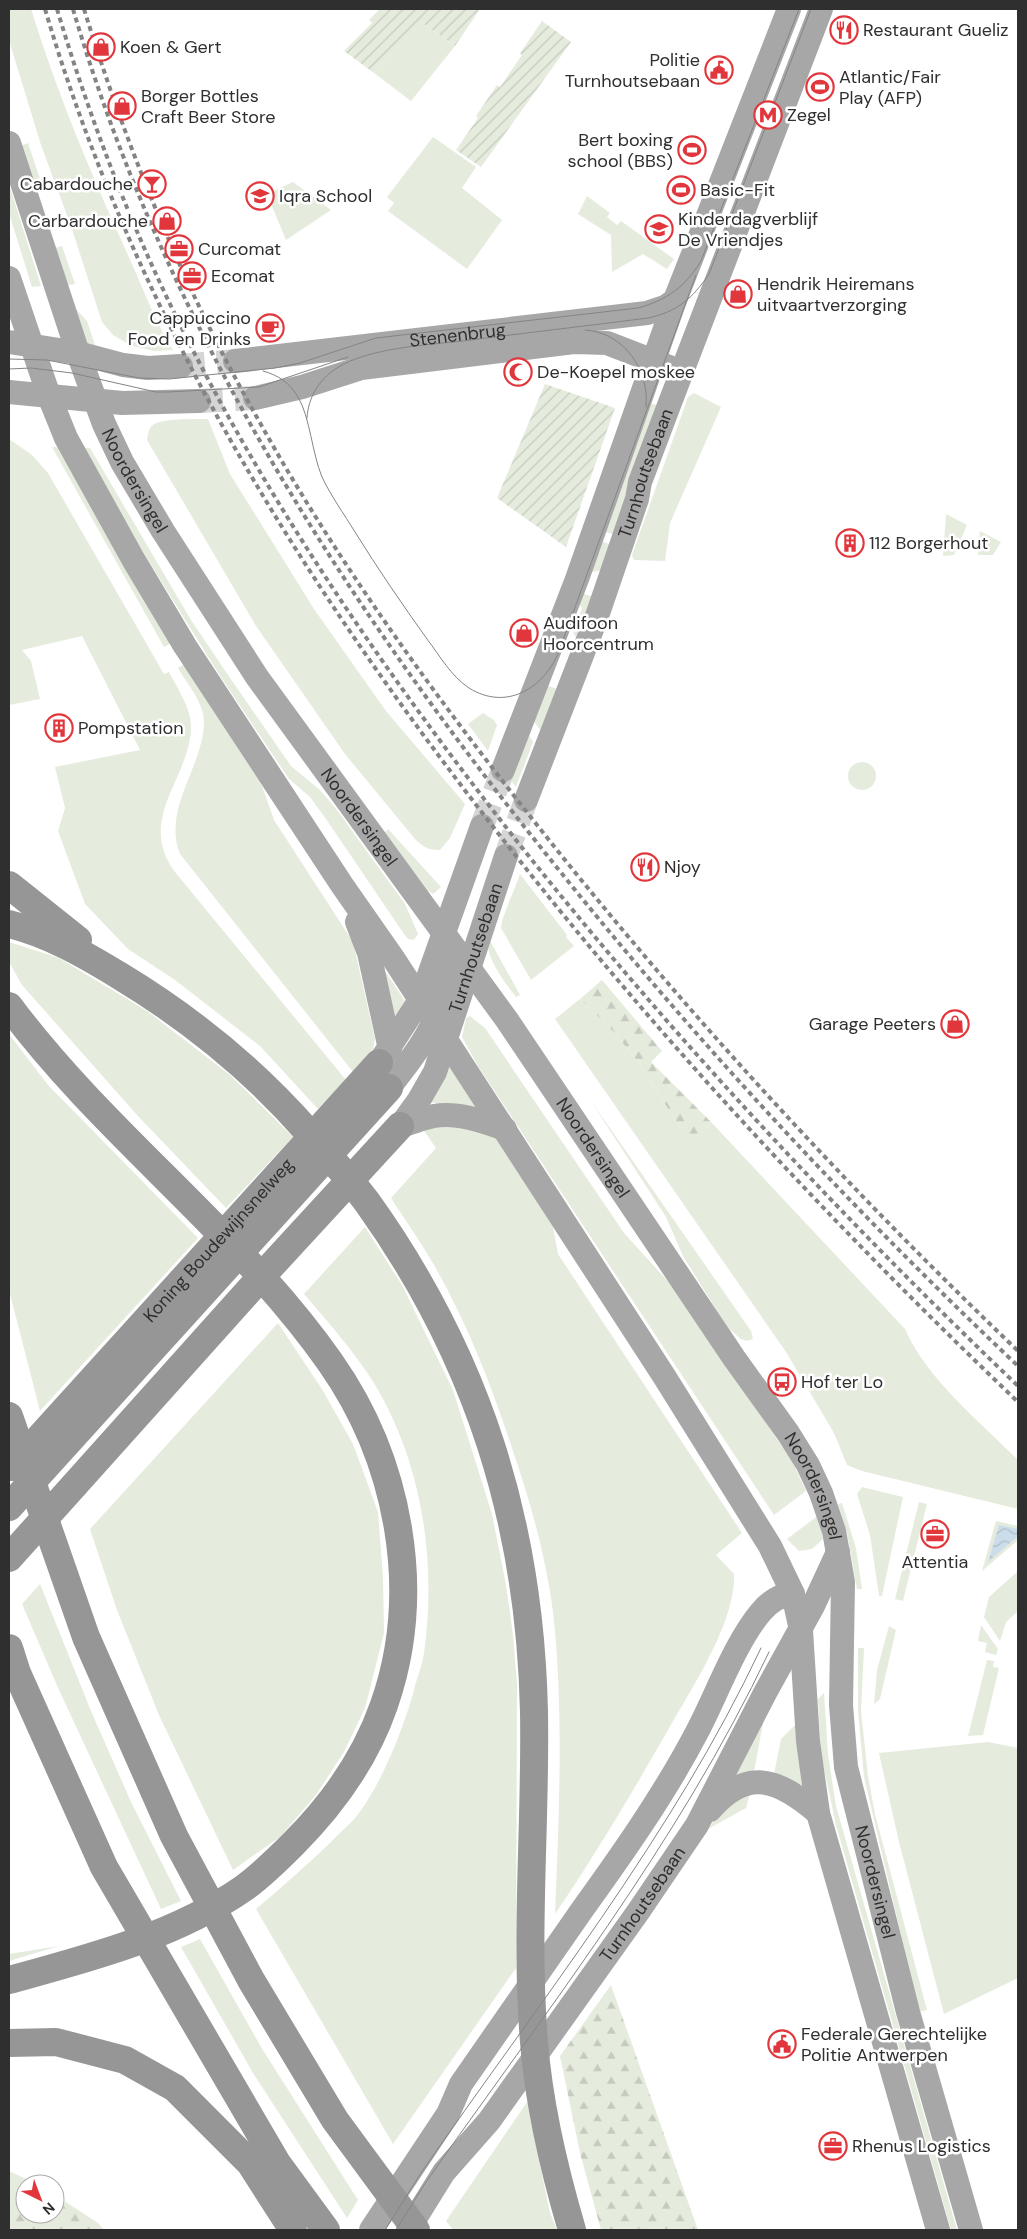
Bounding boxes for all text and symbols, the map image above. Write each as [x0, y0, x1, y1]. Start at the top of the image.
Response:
restaurant icon: Restaurant Gueliz [829, 15, 859, 45]
place label: Restaurant Gueliz [863, 18, 1009, 42]
shop icon: Koen & Gert [86, 32, 116, 62]
place label: Koen & Gert [120, 35, 222, 59]
place label: Politie Turnhoutsebaan [565, 48, 700, 93]
public building icon: Politie Turnhoutsebaan [704, 55, 734, 85]
place label: Atlantic/Fair Play (AFP) [839, 65, 941, 110]
sports icon: Atlantic/Fair Play (AFP) [805, 72, 835, 102]
place label: Borger Bottles Craft Beer Store [141, 84, 276, 129]
shop icon: Borger Bottles Craft Beer Store [107, 91, 137, 121]
metro station icon: Zegel [753, 100, 783, 130]
place label: Zegel [787, 103, 831, 127]
place label: Bert boxing school (BBS) [568, 128, 673, 173]
sports icon: Bert boxing school (BBS) [677, 135, 707, 165]
bar icon: Cabardouche [137, 169, 167, 199]
place label: Cabardouche [20, 172, 133, 196]
sports icon: Basic-Fit [666, 175, 696, 205]
place label: Basic-Fit [700, 178, 775, 202]
school or university icon: Iqra School [245, 181, 275, 211]
place label: Iqra School [279, 184, 372, 208]
shop icon: Carbardouche [152, 206, 182, 236]
place label: Kinderdagverblijf De Vriendjes [678, 207, 818, 252]
place label: Carbardouche [28, 209, 148, 233]
school or university icon: Kinderdagverblijf De Vriendjes [644, 214, 674, 244]
office icon: Curcomat [164, 234, 194, 264]
place label: Curcomat [198, 237, 281, 261]
office icon: Ecomat [177, 261, 207, 291]
place label: Ecomat [211, 264, 275, 288]
place label: Hendrik Heiremans uitvaartverzorging [757, 272, 914, 317]
shop icon: Hendrik Heiremans uitvaartverzorging [723, 279, 753, 309]
place label: Cappuccino Food en Drinks [128, 306, 251, 351]
cafe icon: Cappuccino Food en Drinks [255, 313, 285, 343]
street label: Stenenbrug [408, 318, 507, 353]
mosque icon: De-Koepel moskee [503, 357, 533, 387]
place label: De-Koepel moskee [537, 360, 695, 384]
street label: Turnhoutsebaan [613, 405, 679, 541]
street label: Noordersingel [96, 425, 173, 537]
building icon: 112 Borgerhout [835, 528, 865, 558]
place label: 112 Borgerhout [869, 531, 988, 555]
place label: Audifoon Hoorcentrum [543, 611, 654, 656]
shop icon: Audifoon Hoorcentrum [509, 618, 539, 648]
building icon: Pompstation [44, 713, 74, 743]
place label: Pompstation [78, 716, 184, 740]
street label: Noordersingel [315, 763, 403, 871]
restaurant icon: Njoy [630, 852, 660, 882]
place label: Njoy [664, 855, 701, 879]
street label: Turnhoutsebaan [443, 880, 508, 1016]
shop icon: Garage Peeters [940, 1009, 970, 1039]
place label: Garage Peeters [809, 1012, 936, 1036]
street label: Noordersingel [551, 1093, 635, 1203]
street label: Koning Boudewijnsnelweg [138, 1153, 299, 1327]
bus stop icon: Hof ter Lo [767, 1367, 797, 1397]
place label: Hof ter Lo [801, 1370, 883, 1394]
street label: Noordersingel [779, 1428, 847, 1542]
office icon: Attentia [920, 1519, 950, 1549]
place label: Attentia [902, 1550, 968, 1574]
street label: Noordersingel [849, 1823, 901, 1941]
street label: Turnhoutsebaan [594, 1842, 691, 1967]
place label: Federale Gerechtelijke Politie Antwerpen [801, 2022, 987, 2067]
public building icon: Federale Gerechtelijke Politie Antwerpen [767, 2029, 797, 2059]
office icon: Rhenus Logistics [818, 2131, 848, 2161]
place label: Rhenus Logistics [852, 2134, 991, 2158]
north arrow [15, 2174, 65, 2224]
text: N [39, 2199, 59, 2219]

